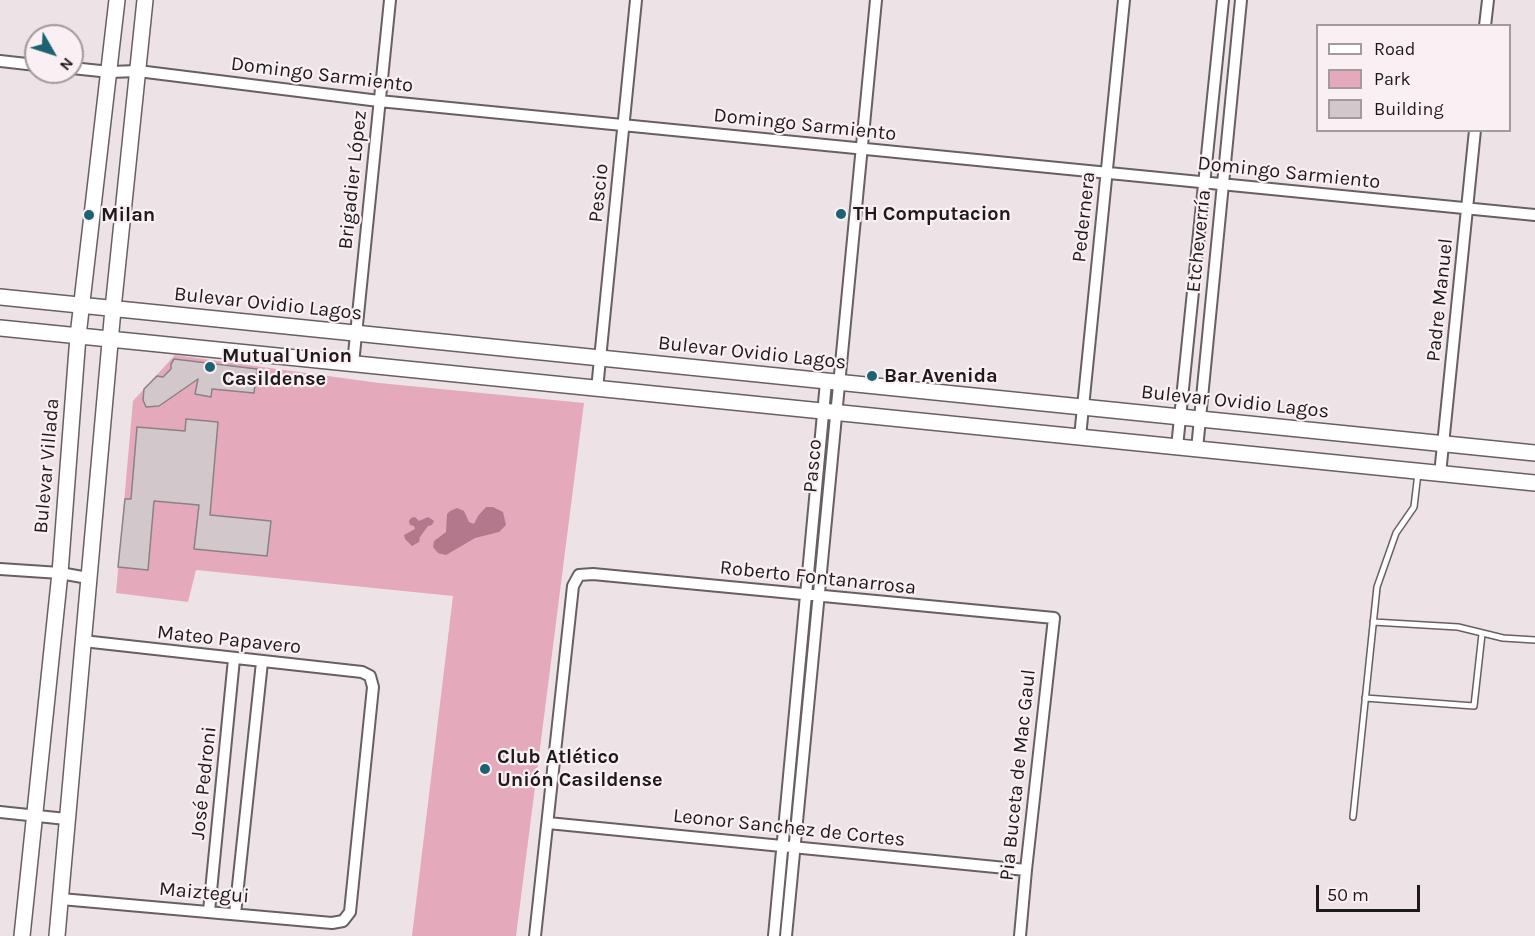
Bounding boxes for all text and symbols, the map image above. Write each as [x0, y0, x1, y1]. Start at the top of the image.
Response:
north arrow [24, 24, 84, 84]
legend [1316, 24, 1511, 132]
text: Road [1374, 38, 1415, 60]
street label: Domingo Sarmiento [229, 52, 415, 98]
text: N [56, 54, 78, 75]
text: Park [1374, 68, 1411, 90]
text: Building [1374, 98, 1444, 120]
street label: Domingo Sarmiento [712, 103, 898, 147]
street label: Brigadier López [334, 109, 372, 251]
street label: Domingo Sarmiento [1196, 151, 1382, 195]
street label: Pescio [584, 162, 614, 224]
street label: Pedernera [1067, 170, 1101, 264]
street label: Etcheverría [1182, 188, 1216, 294]
place label: TH Computacion [853, 202, 1011, 226]
place label: Milan [101, 203, 155, 227]
marker: TH Computacion [834, 207, 848, 221]
marker: Milan [82, 208, 96, 222]
street label: Padre Manuel [1422, 237, 1458, 363]
street label: Bulevar Ovidio Lagos [173, 282, 363, 326]
street label: Bulevar Ovidio Lagos [657, 331, 847, 375]
place label: Mutual Union Casildense [222, 344, 352, 391]
marker: Mutual Union Casildense [203, 360, 217, 374]
place label: Bar Avenida [884, 364, 998, 388]
marker: Bar Avenida [865, 369, 879, 383]
street label: Bulevar Ovidio Lagos [1140, 380, 1330, 424]
street label: Bulevar Villada [29, 397, 65, 535]
street label: Pasco [799, 438, 827, 494]
street label: Roberto Fontanarrosa [719, 556, 917, 600]
street label: Mateo Papavero [156, 621, 302, 659]
street label: Pia Buceta de Mac Gaul [995, 668, 1041, 882]
street label: José Pedroni [186, 725, 222, 841]
place label: Club Atlético Unión Casildense [497, 745, 663, 792]
marker: Club Atlético Unión Casildense [478, 762, 492, 776]
street label: Leonor Sanchez de Cortes [672, 804, 906, 852]
scale bar [1319, 873, 1422, 911]
street label: Maiztegui [158, 877, 250, 909]
text: 50 m [1327, 884, 1369, 906]

